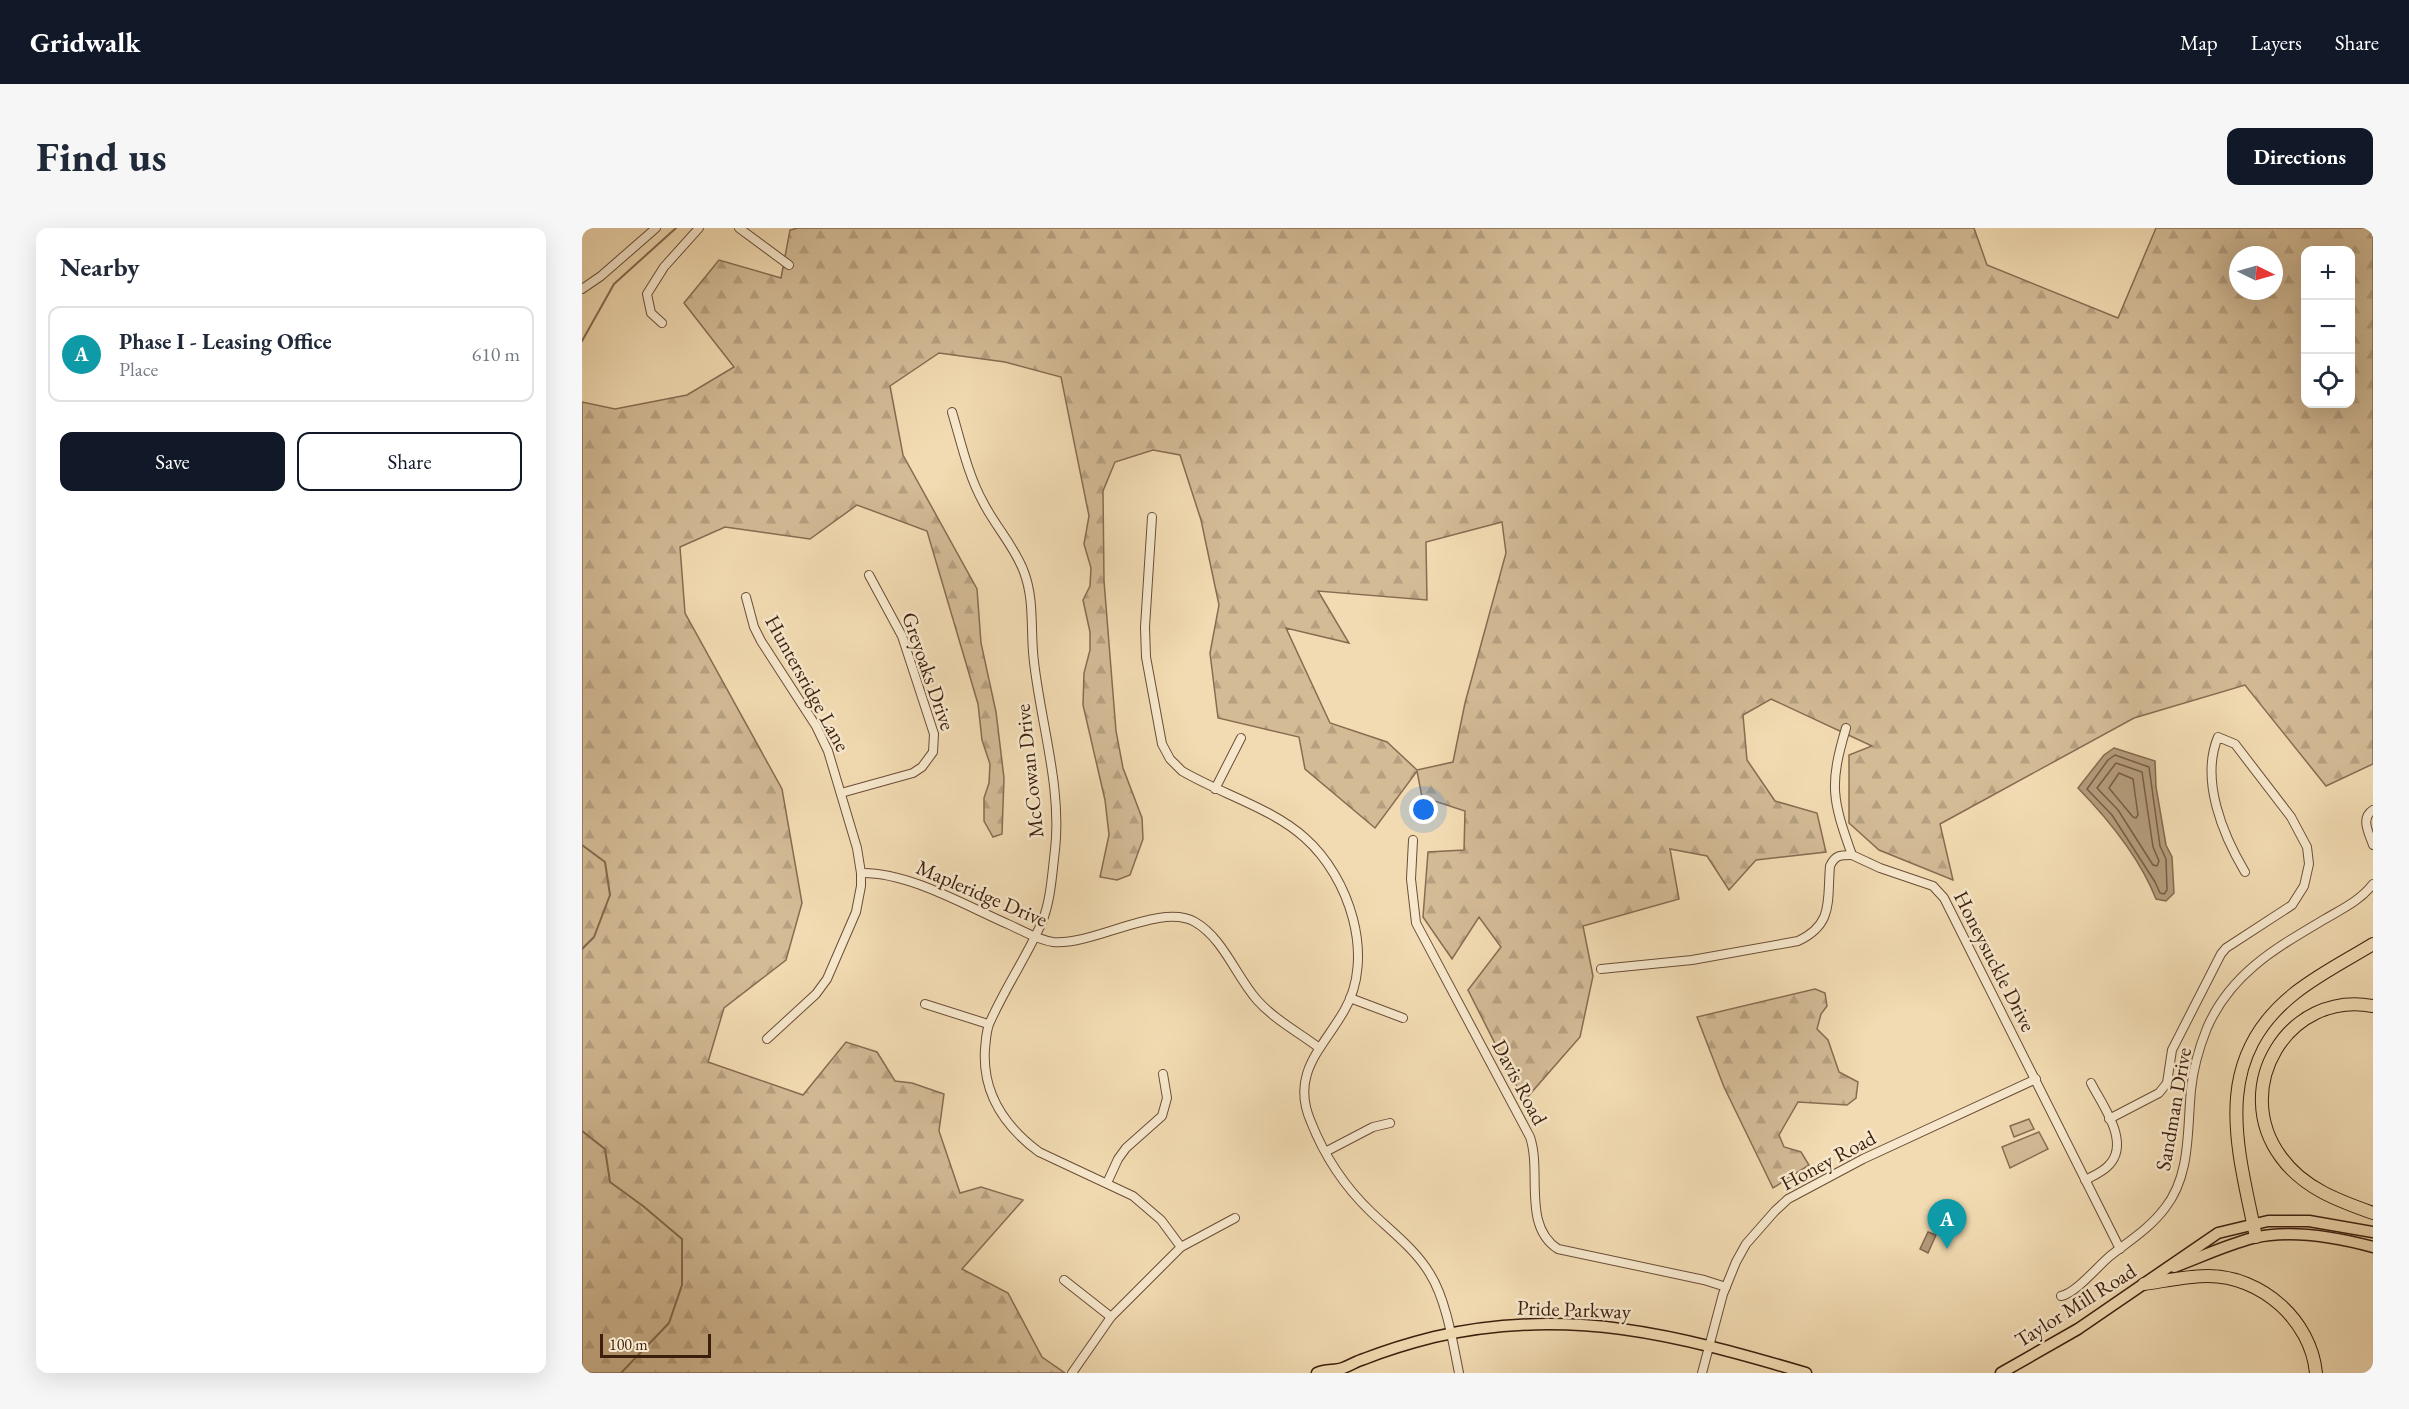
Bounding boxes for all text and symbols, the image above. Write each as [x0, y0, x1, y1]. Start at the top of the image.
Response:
text: Gridwalk [30, 24, 141, 60]
text: Map [2180, 29, 2218, 56]
text: Layers [2251, 29, 2302, 56]
text: Share [2335, 29, 2379, 56]
button: Directions [2227, 128, 2373, 185]
text: Find us [36, 129, 167, 184]
north arrow [2229, 246, 2283, 300]
map controls [2301, 246, 2355, 408]
button: + [2301, 246, 2355, 300]
text: Nearby [60, 250, 140, 284]
button: − [2301, 300, 2355, 354]
text: Phase I - Leasing Office [119, 327, 332, 356]
text: A [74, 341, 89, 367]
text: 610 m [472, 341, 520, 367]
button: locate [2301, 354, 2355, 408]
text: Place [119, 356, 158, 382]
button: Save [60, 432, 285, 491]
button: Share [297, 432, 522, 491]
street label: Greyoaks Drive [896, 608, 962, 734]
street label: Huntersridge Lane [759, 610, 857, 756]
street label: McCowan Drive [1009, 703, 1049, 839]
your location [1409, 795, 1438, 824]
street label: Mapleridge Drive [912, 853, 1052, 933]
street label: Honeysuckle Drive [1948, 886, 2042, 1036]
street label: Davis Road [1486, 1035, 1554, 1130]
street label: Sandman Drive [2149, 1045, 2197, 1173]
street label: Honey Road [1776, 1123, 1881, 1196]
pin: A [1928, 1200, 1966, 1249]
street label: Taylor Mill Road [2009, 1257, 2141, 1353]
street label: Pride Parkway [1517, 1294, 1632, 1325]
scale bar [600, 1331, 711, 1358]
text: 100 m [609, 1334, 648, 1355]

